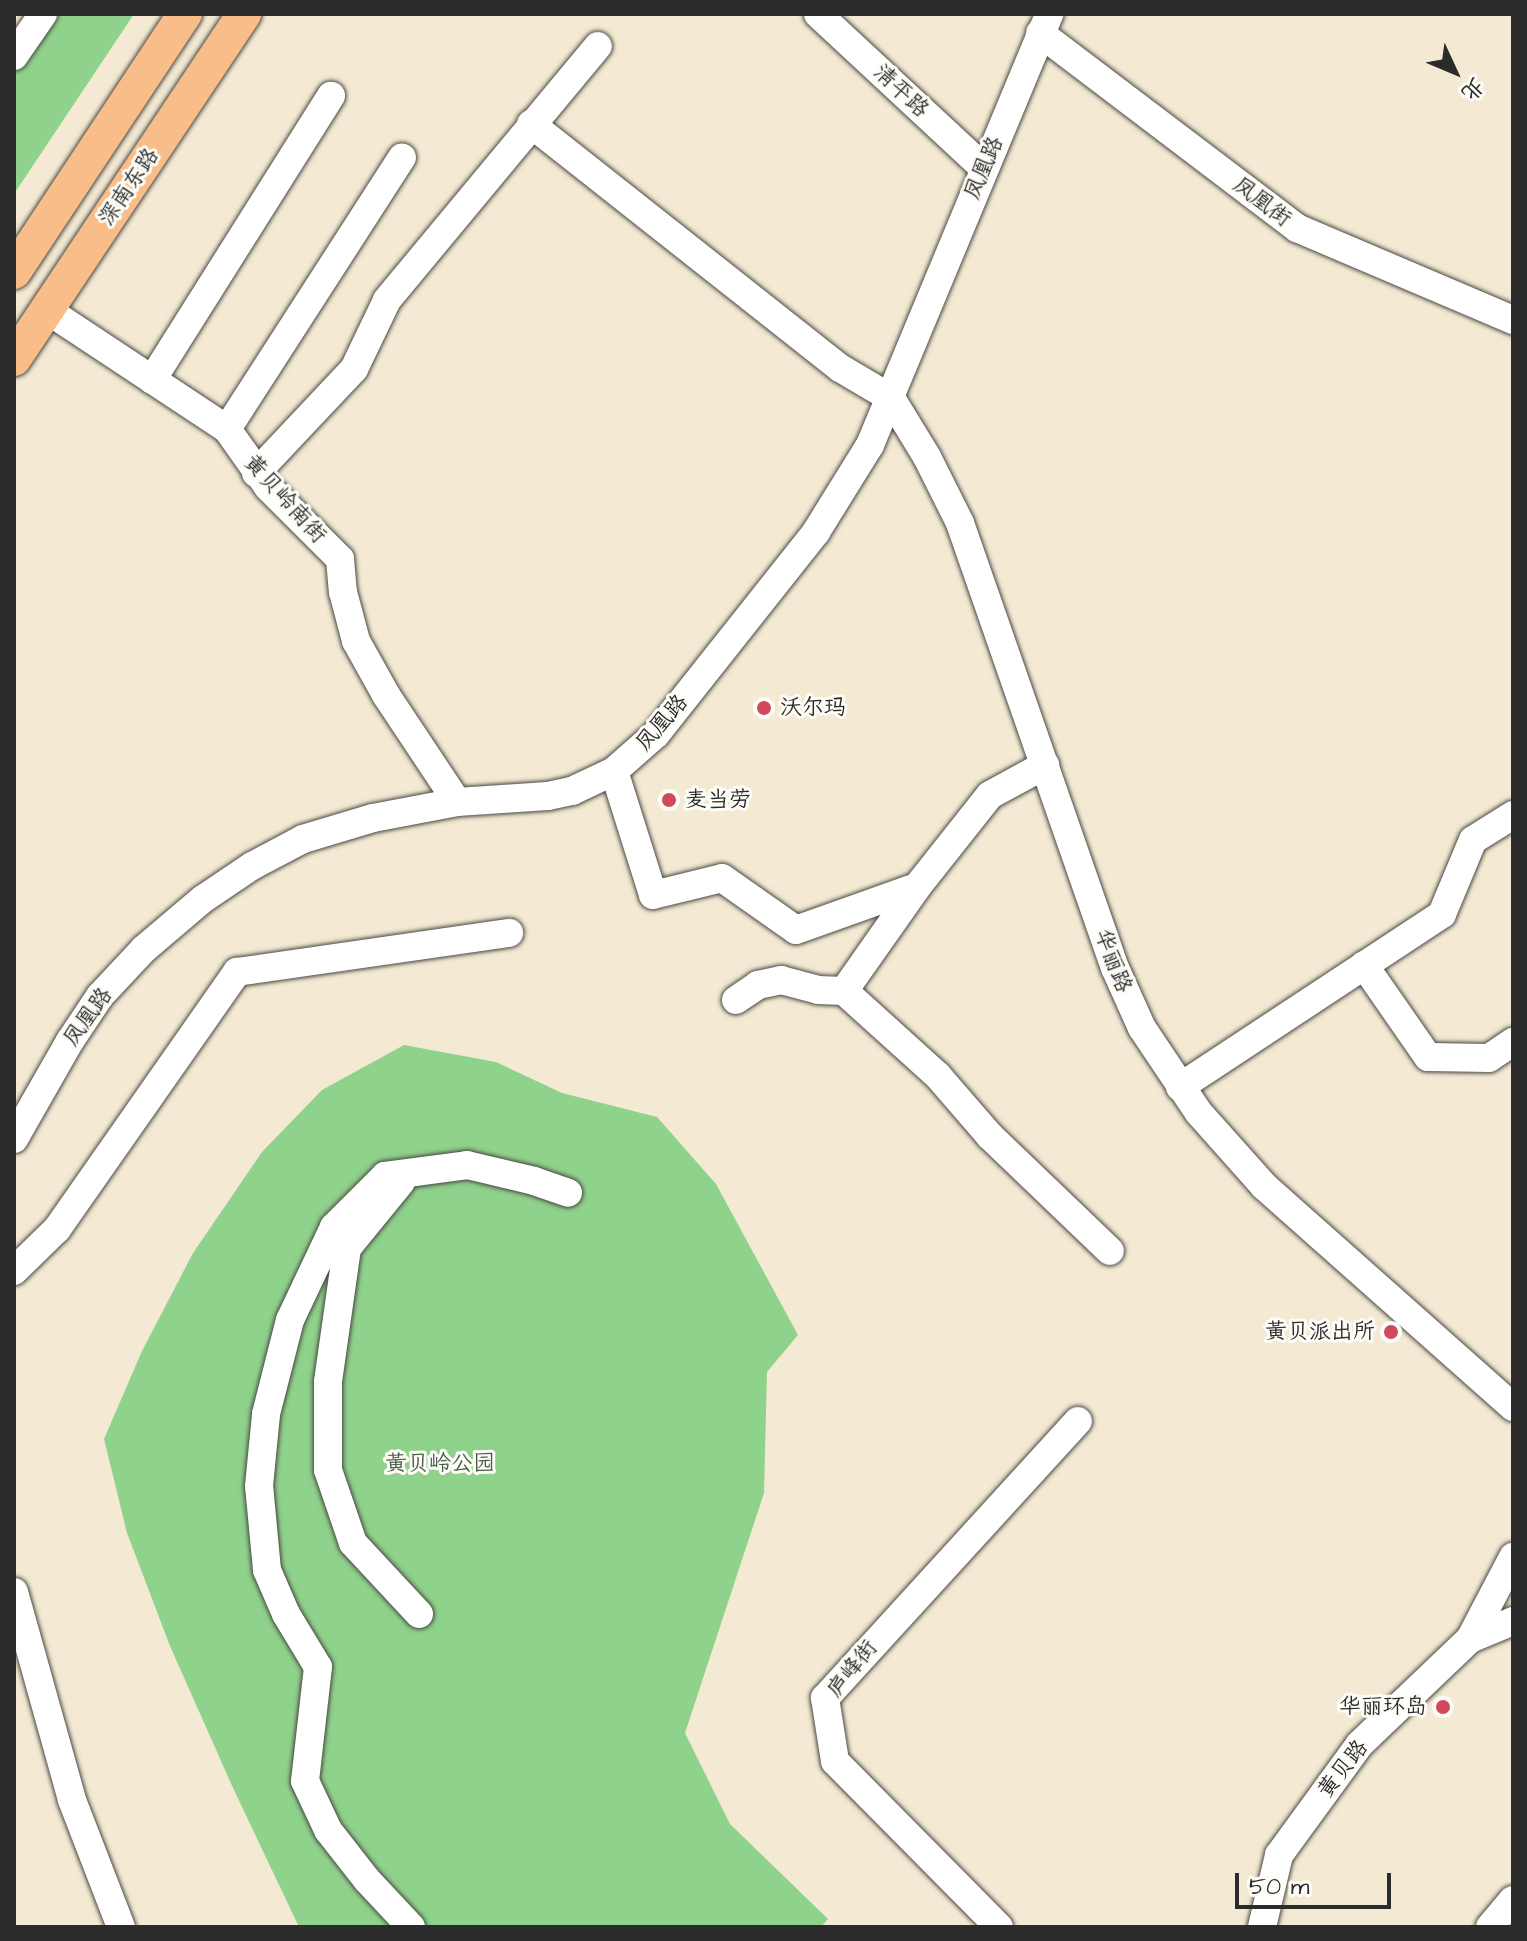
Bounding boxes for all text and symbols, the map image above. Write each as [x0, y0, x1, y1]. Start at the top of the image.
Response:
north arrow [1415, 32, 1495, 112]
street label: 清平路 [868, 59, 934, 123]
text: 北 [1454, 70, 1491, 108]
street label: 凤凰路 [959, 132, 1009, 204]
street label: 深南东路 [93, 143, 165, 231]
street label: 凤凰街 [1228, 172, 1296, 232]
street label: 黄贝岭南街 [238, 449, 332, 549]
street label: 凤凰路 [630, 689, 694, 757]
place label: 沃尔玛 [780, 695, 846, 721]
marker: 沃尔玛 [755, 699, 773, 717]
place label: 麦当劳 [685, 787, 751, 813]
marker: 麦当劳 [660, 791, 678, 809]
street label: 华丽路 [1089, 925, 1137, 997]
street label: 凤凰路 [58, 983, 118, 1051]
place label: 黄贝派出所 [1265, 1319, 1375, 1345]
marker: 黄贝派出所 [1382, 1323, 1400, 1341]
park label: 黄贝岭公园 [385, 1451, 495, 1477]
street label: 庐峰街 [821, 1635, 883, 1703]
place label: 华丽环岛 [1339, 1694, 1427, 1720]
marker: 华丽环岛 [1434, 1698, 1452, 1716]
street label: 黄贝路 [1312, 1735, 1374, 1803]
scale bar [1239, 1857, 1395, 1907]
text: 50 m [1249, 1870, 1309, 1904]

